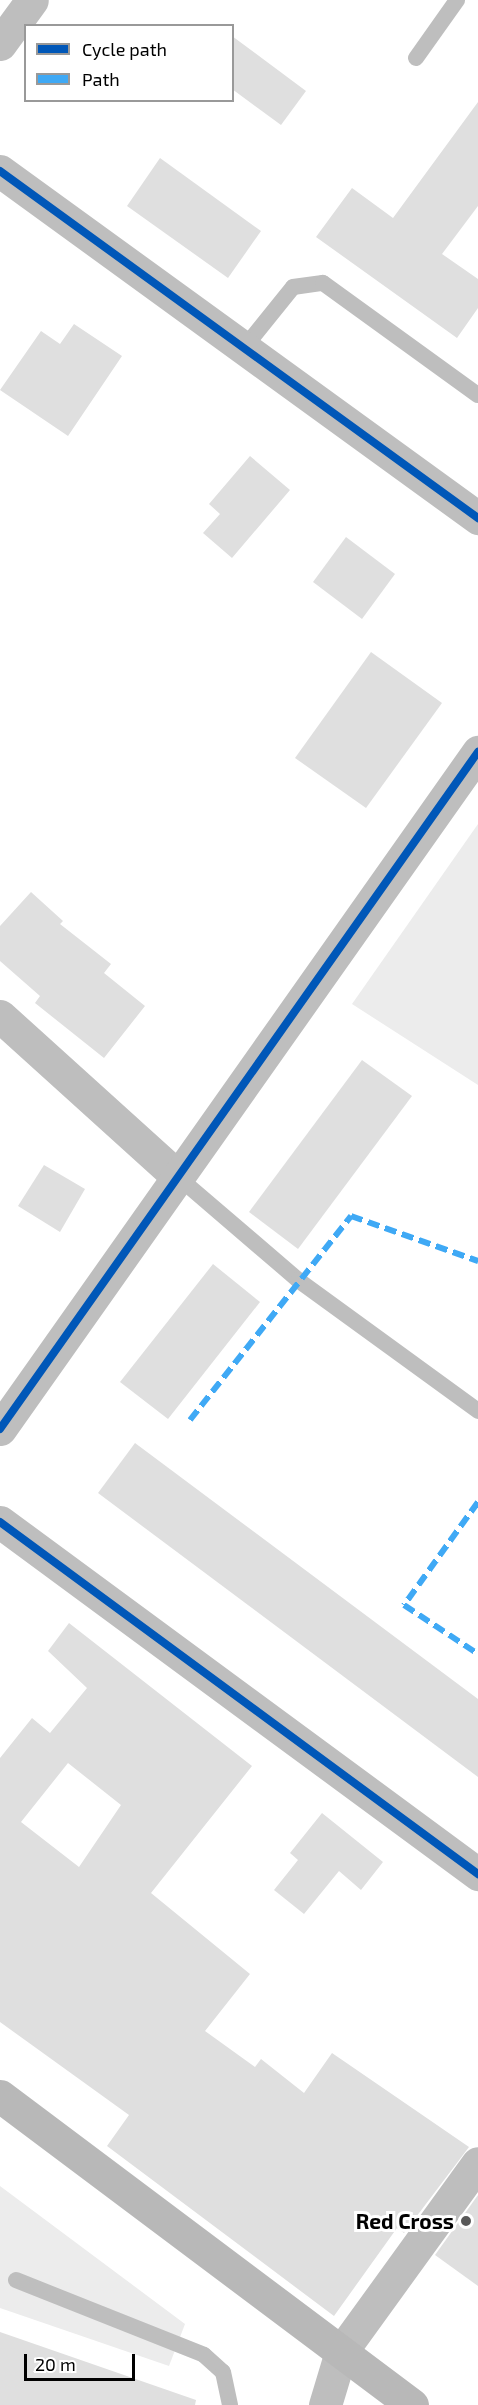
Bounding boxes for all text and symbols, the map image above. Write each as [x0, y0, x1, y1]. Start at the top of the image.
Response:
legend [24, 24, 234, 102]
text: Cycle path [82, 38, 167, 60]
text: Path [82, 68, 120, 90]
place label: Red Cross [356, 2208, 454, 2234]
marker: Red Cross [459, 2214, 473, 2228]
scale bar [27, 2342, 138, 2380]
text: 20 m [35, 2353, 76, 2375]

